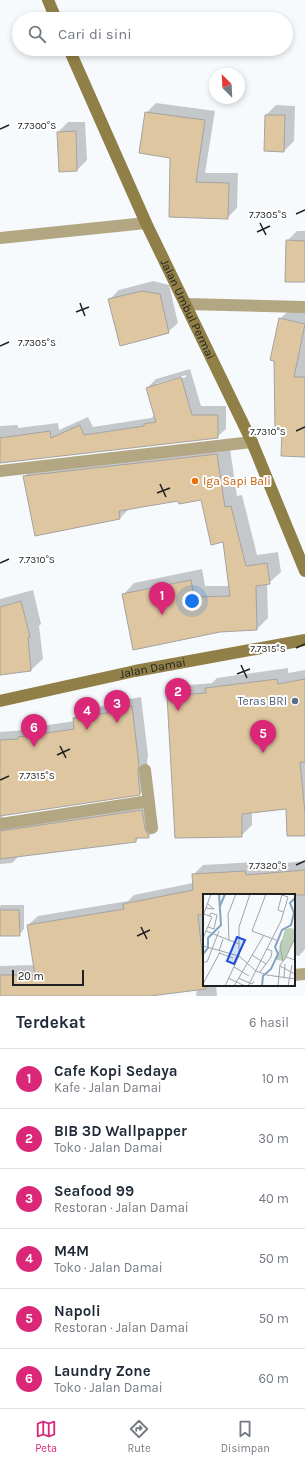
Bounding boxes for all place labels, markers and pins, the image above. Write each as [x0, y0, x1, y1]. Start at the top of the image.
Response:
place label: Iga Sapi Bali [203, 474, 271, 488]
marker: Iga Sapi Bali [190, 476, 200, 486]
pin: 1 [149, 582, 175, 615]
pin: 2 [165, 678, 191, 711]
pin: 3 [104, 690, 130, 723]
place label: Teras BRI [237, 694, 287, 708]
marker: Teras BRI [290, 696, 300, 706]
pin: 4 [74, 697, 100, 730]
pin: 6 [21, 714, 47, 747]
pin: 5 [250, 720, 276, 753]

